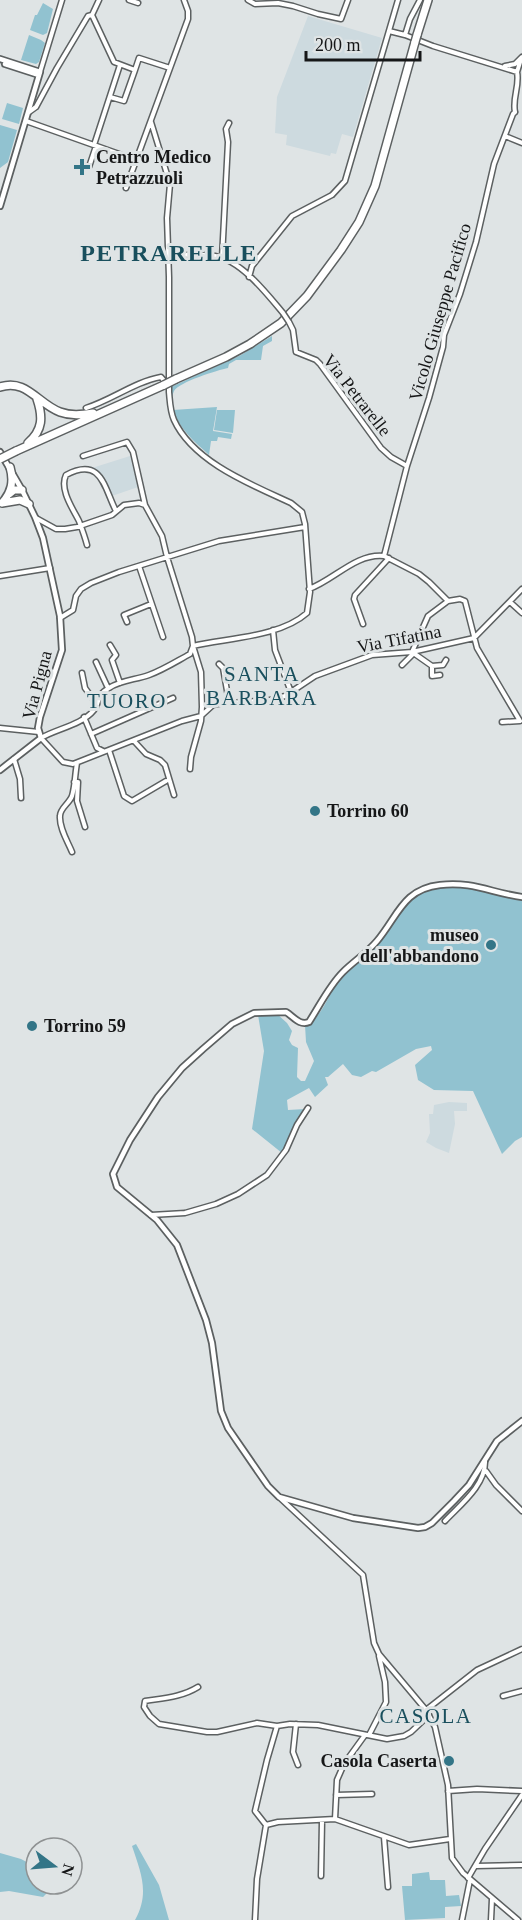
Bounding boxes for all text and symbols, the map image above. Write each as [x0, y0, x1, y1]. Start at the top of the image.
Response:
scale bar [306, 24, 420, 62]
text: 200 m [315, 35, 361, 55]
place label: Centro Medico Petrazzuoli [96, 147, 211, 188]
marker: Centro Medico Petrazzuoli [73, 158, 91, 176]
street label: Vicolo Giuseppe Pacifico [405, 221, 475, 403]
district label: PETRARELLE [80, 240, 258, 266]
street label: Via Petrarelle [319, 350, 395, 440]
street label: Via Tifatina [355, 621, 443, 657]
street label: Via Pigna [18, 648, 56, 722]
district label: SANTA BARBARA [206, 662, 318, 710]
district label: TUORO [87, 689, 167, 713]
place label: Torrino 60 [327, 801, 409, 821]
marker: Torrino 60 [308, 804, 322, 818]
place label: museo dell'abbandono [360, 925, 479, 966]
marker: museo dell'abbandono [484, 938, 498, 952]
place label: Torrino 59 [44, 1016, 126, 1036]
marker: Torrino 59 [25, 1019, 39, 1033]
district label: CASOLA [379, 1704, 473, 1728]
place label: Casola Caserta [321, 1751, 437, 1771]
marker: Casola Caserta [442, 1754, 456, 1768]
north arrow [24, 1836, 84, 1896]
text: N [58, 1862, 78, 1878]

